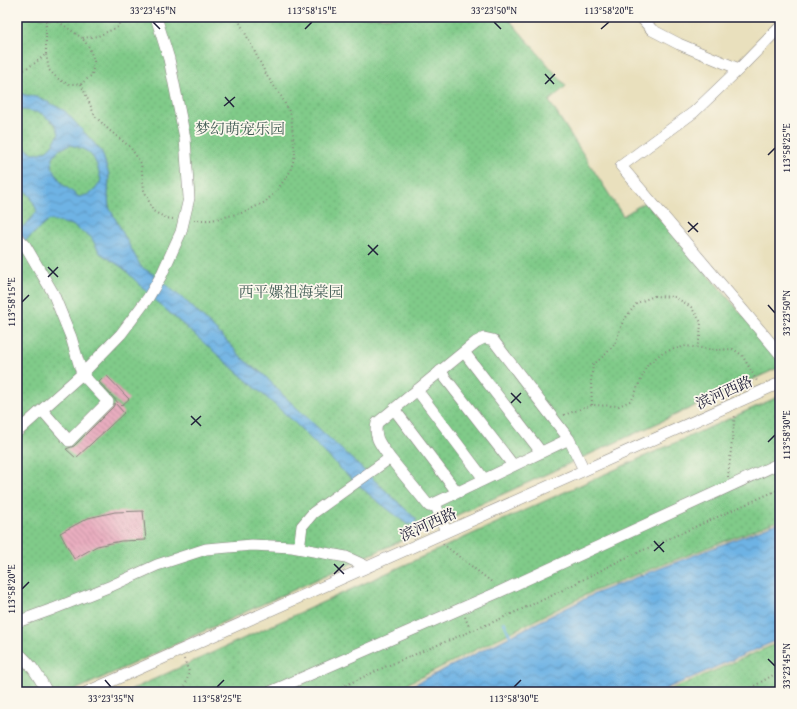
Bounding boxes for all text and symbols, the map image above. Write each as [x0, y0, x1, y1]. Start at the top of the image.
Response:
text: 33°23'45"N [130, 3, 176, 18]
text: 113°58'15"E [287, 3, 337, 18]
text: 33°23'50"N [471, 3, 517, 18]
text: 113°58'20"E [584, 3, 634, 18]
park label: 梦幻萌宠乐园 [195, 118, 285, 139]
text: 113°58'25"E [779, 123, 794, 173]
text: 113°58'15"E [4, 277, 19, 327]
park label: 西平嫘祖海棠园 [238, 281, 344, 302]
text: 33°23'50"N [779, 290, 794, 336]
street label: 滨河西路 [692, 370, 756, 414]
text: 113°58'30"E [779, 410, 794, 460]
street label: 滨河西路 [396, 502, 460, 546]
text: 113°58'20"E [4, 564, 19, 614]
text: 33°23'45"N [779, 643, 794, 689]
text: 33°23'35"N [88, 691, 134, 706]
text: 113°58'25"E [192, 691, 242, 706]
text: 113°58'30"E [489, 691, 539, 706]

